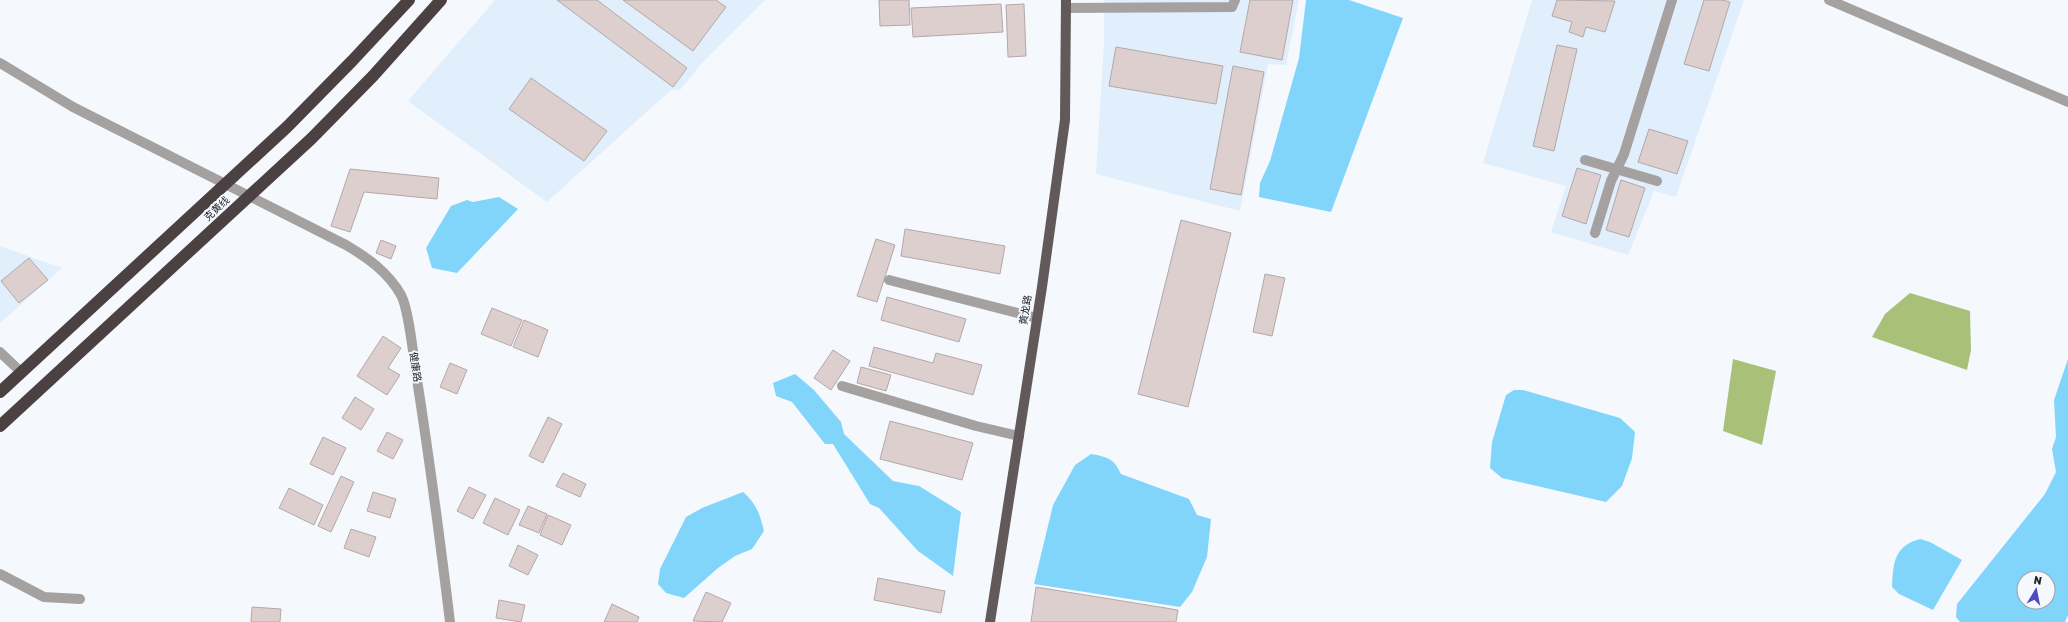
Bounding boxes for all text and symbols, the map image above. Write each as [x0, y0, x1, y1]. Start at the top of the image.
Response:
street label: 克黄线 [202, 194, 232, 224]
street label: 黄龙路 [1018, 294, 1034, 326]
street label: 健康路 [407, 351, 423, 383]
north arrow [2016, 570, 2056, 610]
text: N [2033, 574, 2043, 588]

